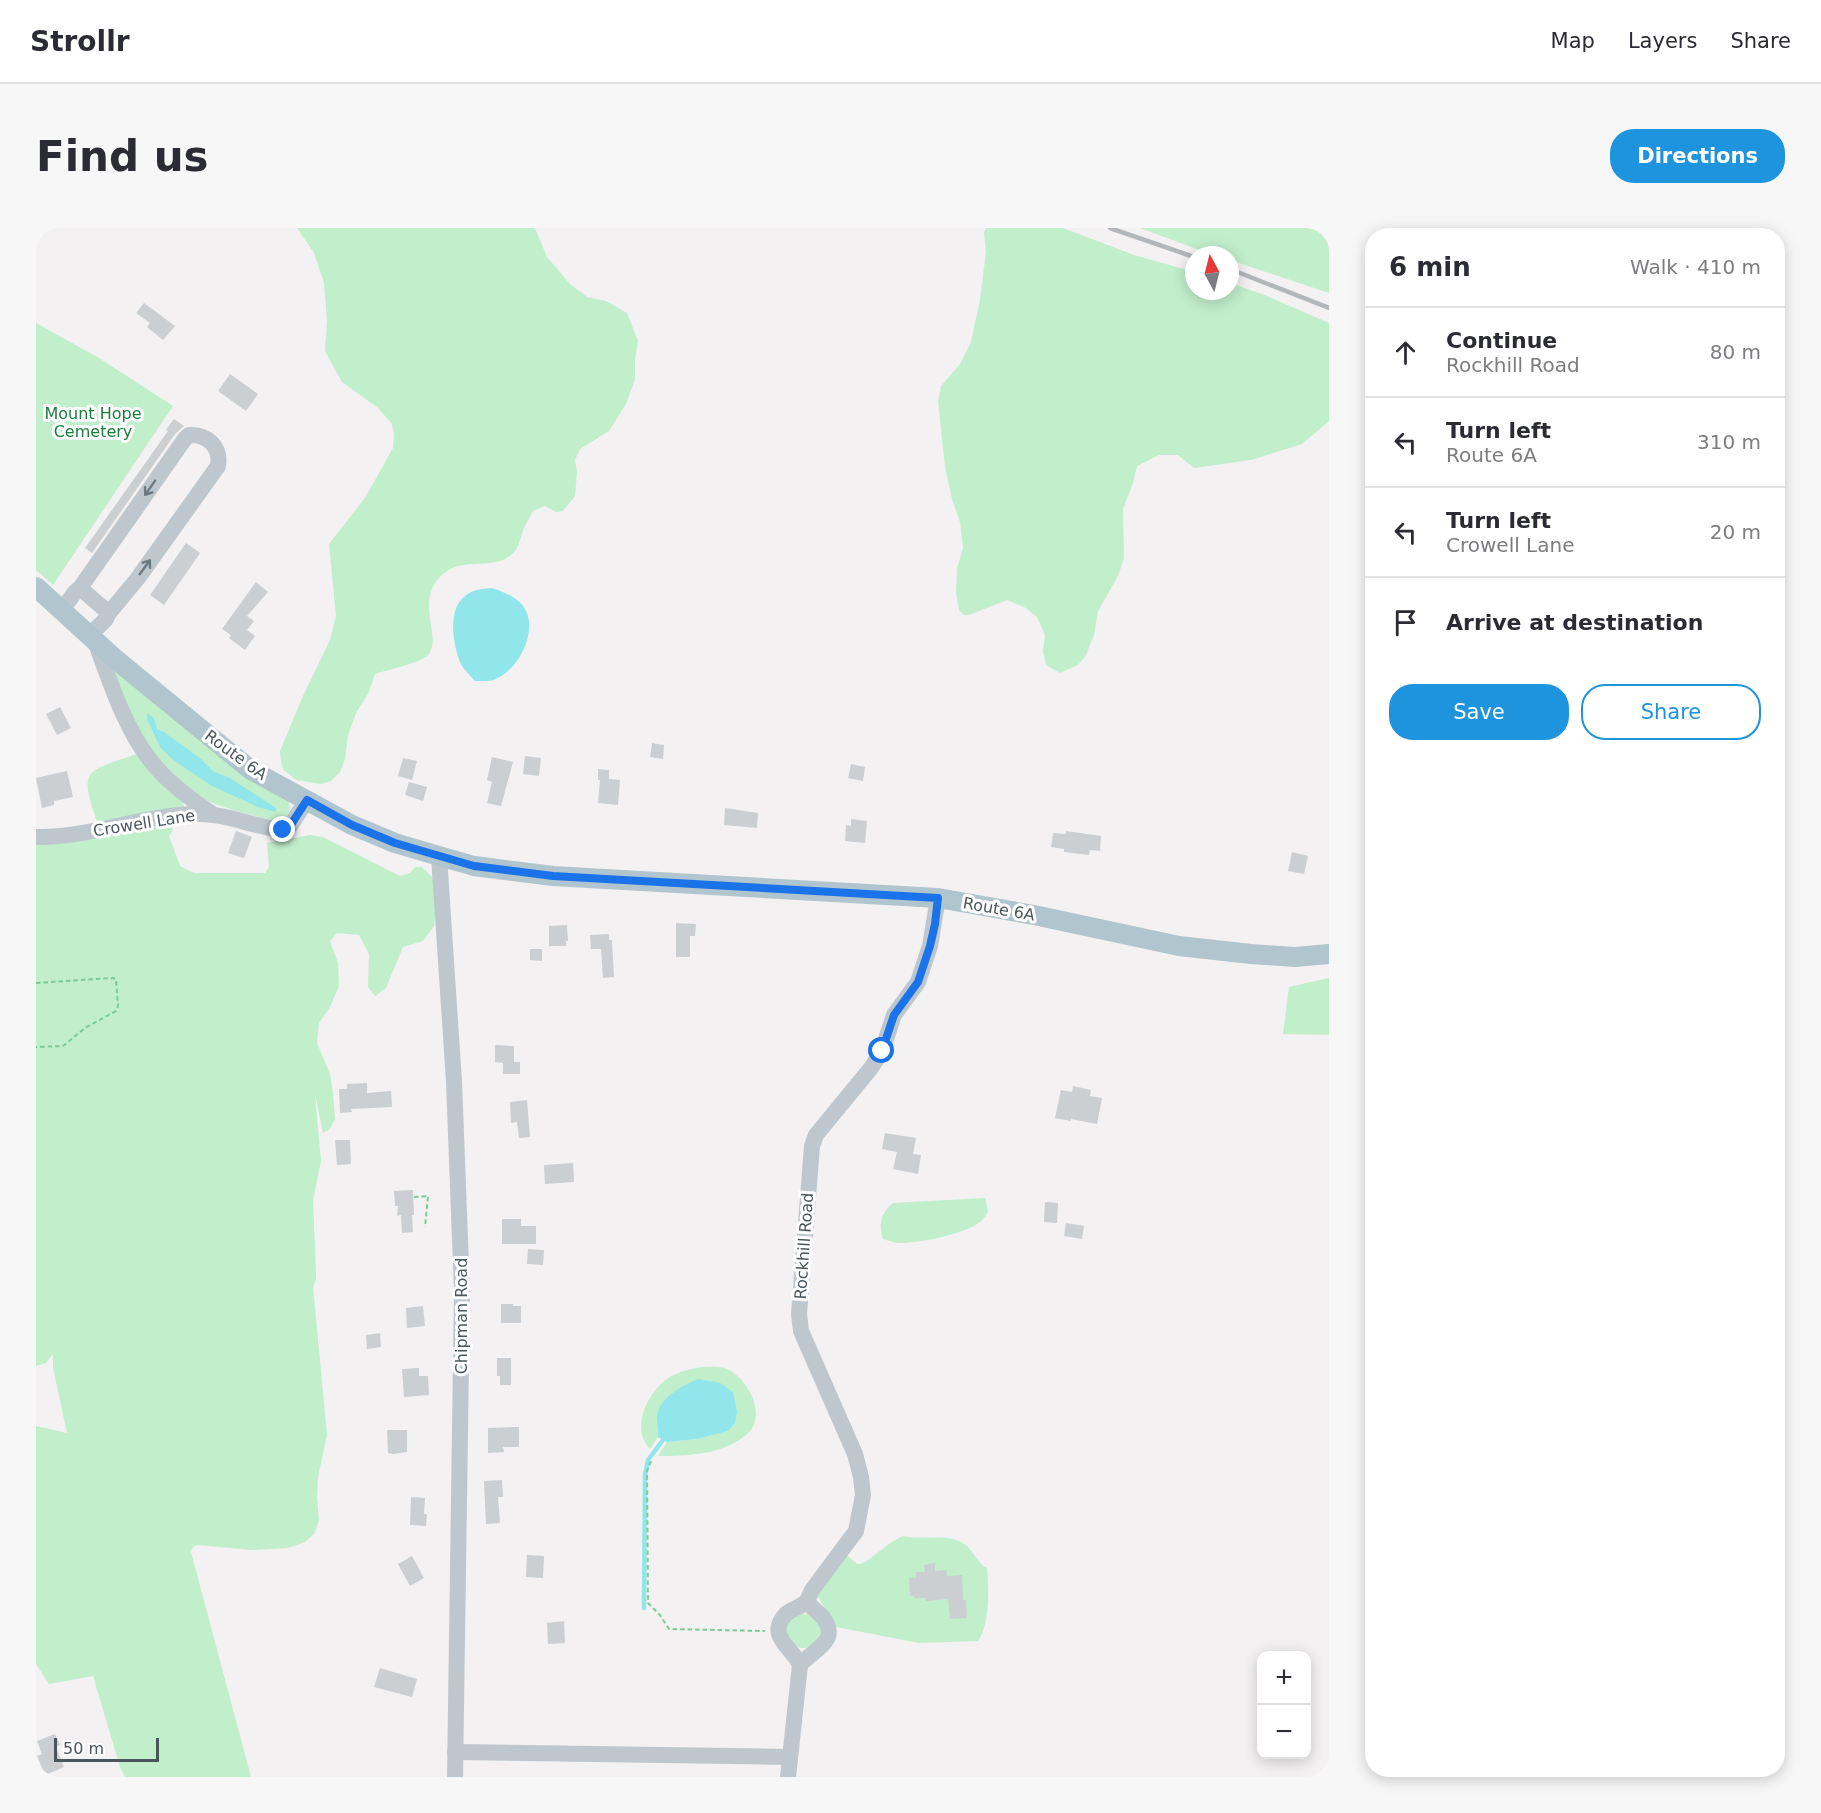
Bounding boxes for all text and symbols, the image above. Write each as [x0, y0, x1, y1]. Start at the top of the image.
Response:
text: Strollr [30, 25, 130, 58]
text: Map [1551, 29, 1595, 53]
text: Layers [1628, 29, 1697, 53]
text: Share [1730, 29, 1791, 53]
button: Directions [1610, 129, 1785, 183]
text: Find us [36, 132, 209, 181]
north arrow [1185, 246, 1239, 300]
text: 6 min [1389, 252, 1471, 282]
text: Walk · 410 m [1630, 255, 1761, 279]
text: Continue [1446, 328, 1557, 353]
icon: ahead [1389, 336, 1422, 369]
text: 80 m [1710, 340, 1761, 364]
text: Rockhill Road [1446, 353, 1580, 377]
park label: Mount Hope Cemetery [44, 404, 142, 441]
text: Turn left [1446, 418, 1551, 443]
icon: left [1389, 426, 1422, 459]
text: 310 m [1697, 430, 1761, 454]
text: Route 6A [1446, 443, 1537, 467]
one-way arrow [144, 479, 156, 495]
text: Turn left [1446, 508, 1551, 533]
icon: left [1389, 516, 1422, 549]
text: 20 m [1710, 520, 1761, 544]
text: Crowell Lane [1446, 533, 1575, 557]
one-way arrow [139, 560, 152, 576]
icon: arrive [1389, 606, 1422, 639]
text: Arrive at destination [1446, 610, 1703, 635]
button: Save [1389, 684, 1569, 740]
button: Share [1581, 684, 1761, 740]
street label: Route 6A [201, 726, 271, 784]
street label: Crowell Lane [92, 806, 196, 840]
route end [269, 816, 295, 842]
street label: Route 6A [962, 893, 1036, 925]
route start [868, 1037, 894, 1063]
street label: Rockhill Road [791, 1192, 817, 1300]
street label: Chipman Road [452, 1258, 471, 1374]
map controls [1257, 1651, 1311, 1759]
button: + [1257, 1651, 1311, 1705]
button: − [1257, 1705, 1311, 1759]
scale bar [54, 1735, 159, 1762]
text: 50 m [63, 1739, 104, 1758]

